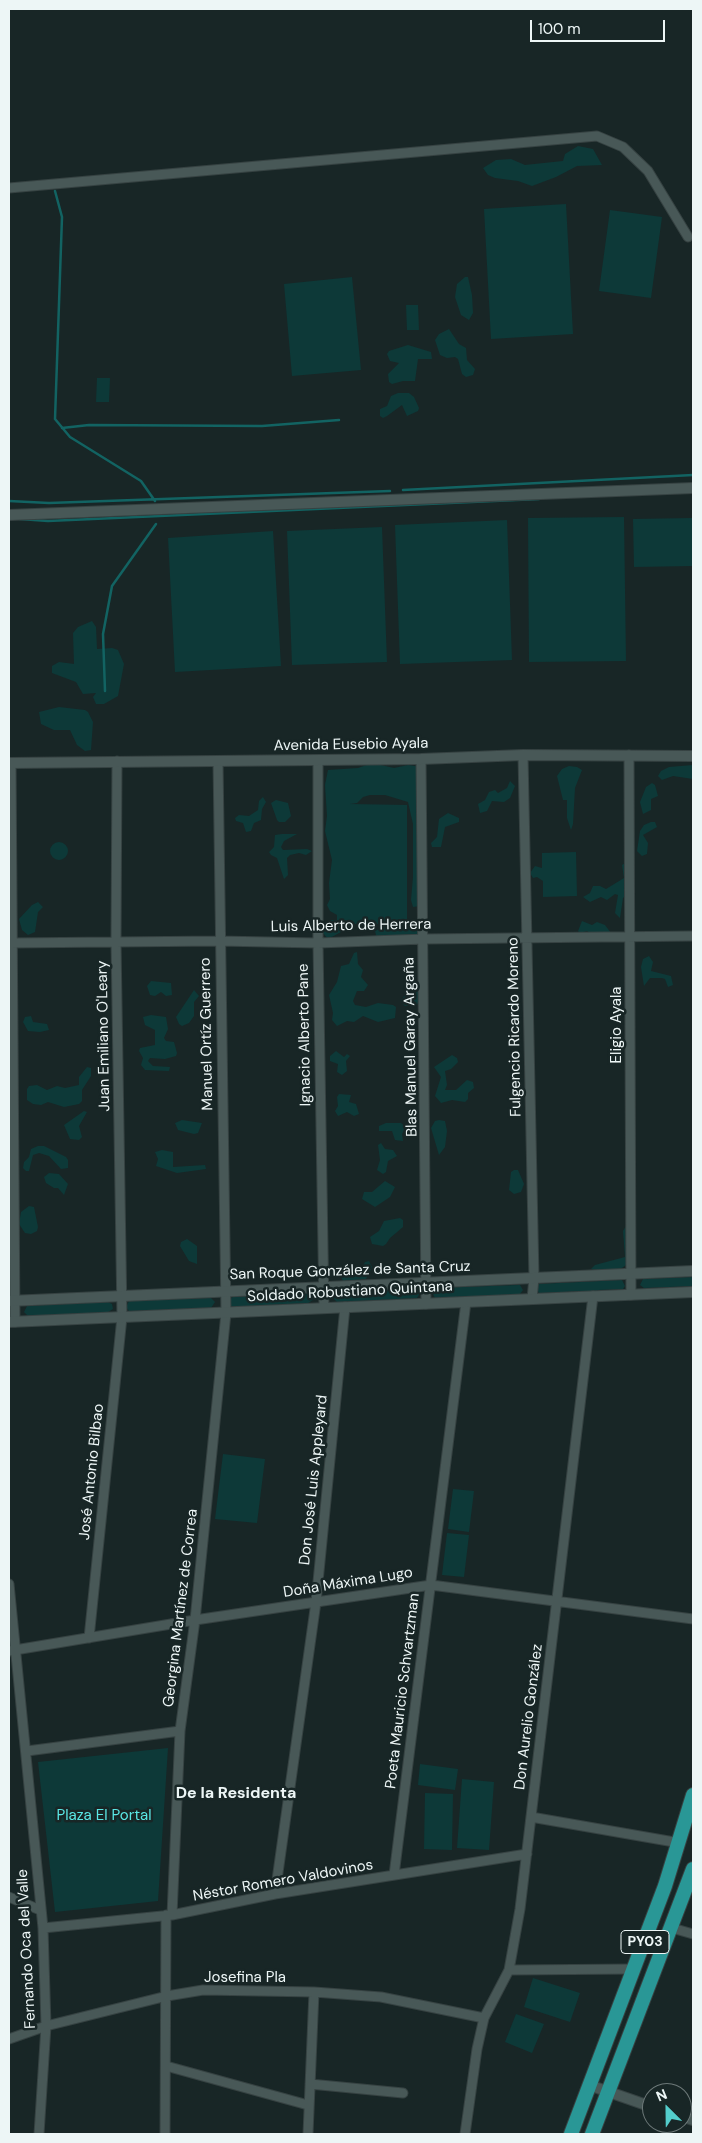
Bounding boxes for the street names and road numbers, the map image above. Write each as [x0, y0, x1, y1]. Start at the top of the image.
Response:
street label: Avenida Eusebio Ayala [274, 735, 428, 755]
street label: Luis Alberto de Herrera [271, 916, 431, 936]
street label: Fulgencio Ricardo Moreno [504, 937, 526, 1117]
street label: Manuel Ortíz Guerrero [197, 957, 217, 1111]
street label: Blas Manuel Garay Argaña [400, 957, 422, 1137]
street label: Juan Emiliano O'Leary [94, 960, 114, 1112]
street label: Ignacio Alberto Pane [295, 964, 315, 1106]
street label: Eligio Ayala [608, 987, 626, 1063]
street label: San Roque González de Santa Cruz [229, 1258, 471, 1284]
street label: Soldado Robustiano Quintana [247, 1278, 453, 1306]
street label: Don José Luis Appleyard [296, 1394, 332, 1566]
street label: José Antonio Bilbao [76, 1403, 108, 1541]
street label: Georgina Martínez de Correa [160, 1508, 202, 1708]
street label: Doña Máxima Lugo [282, 1564, 414, 1602]
street label: Poeta Mauricio Schvartzman [382, 1592, 424, 1790]
street label: Don Aurelio González [511, 1643, 547, 1791]
street label: Néstor Romero Valdovinos [191, 1856, 375, 1906]
street label: Fernando Oca del Valle [14, 1869, 40, 2029]
road number: PY03 [621, 1930, 669, 1954]
street label: Josefina Pla [204, 1969, 286, 1987]

